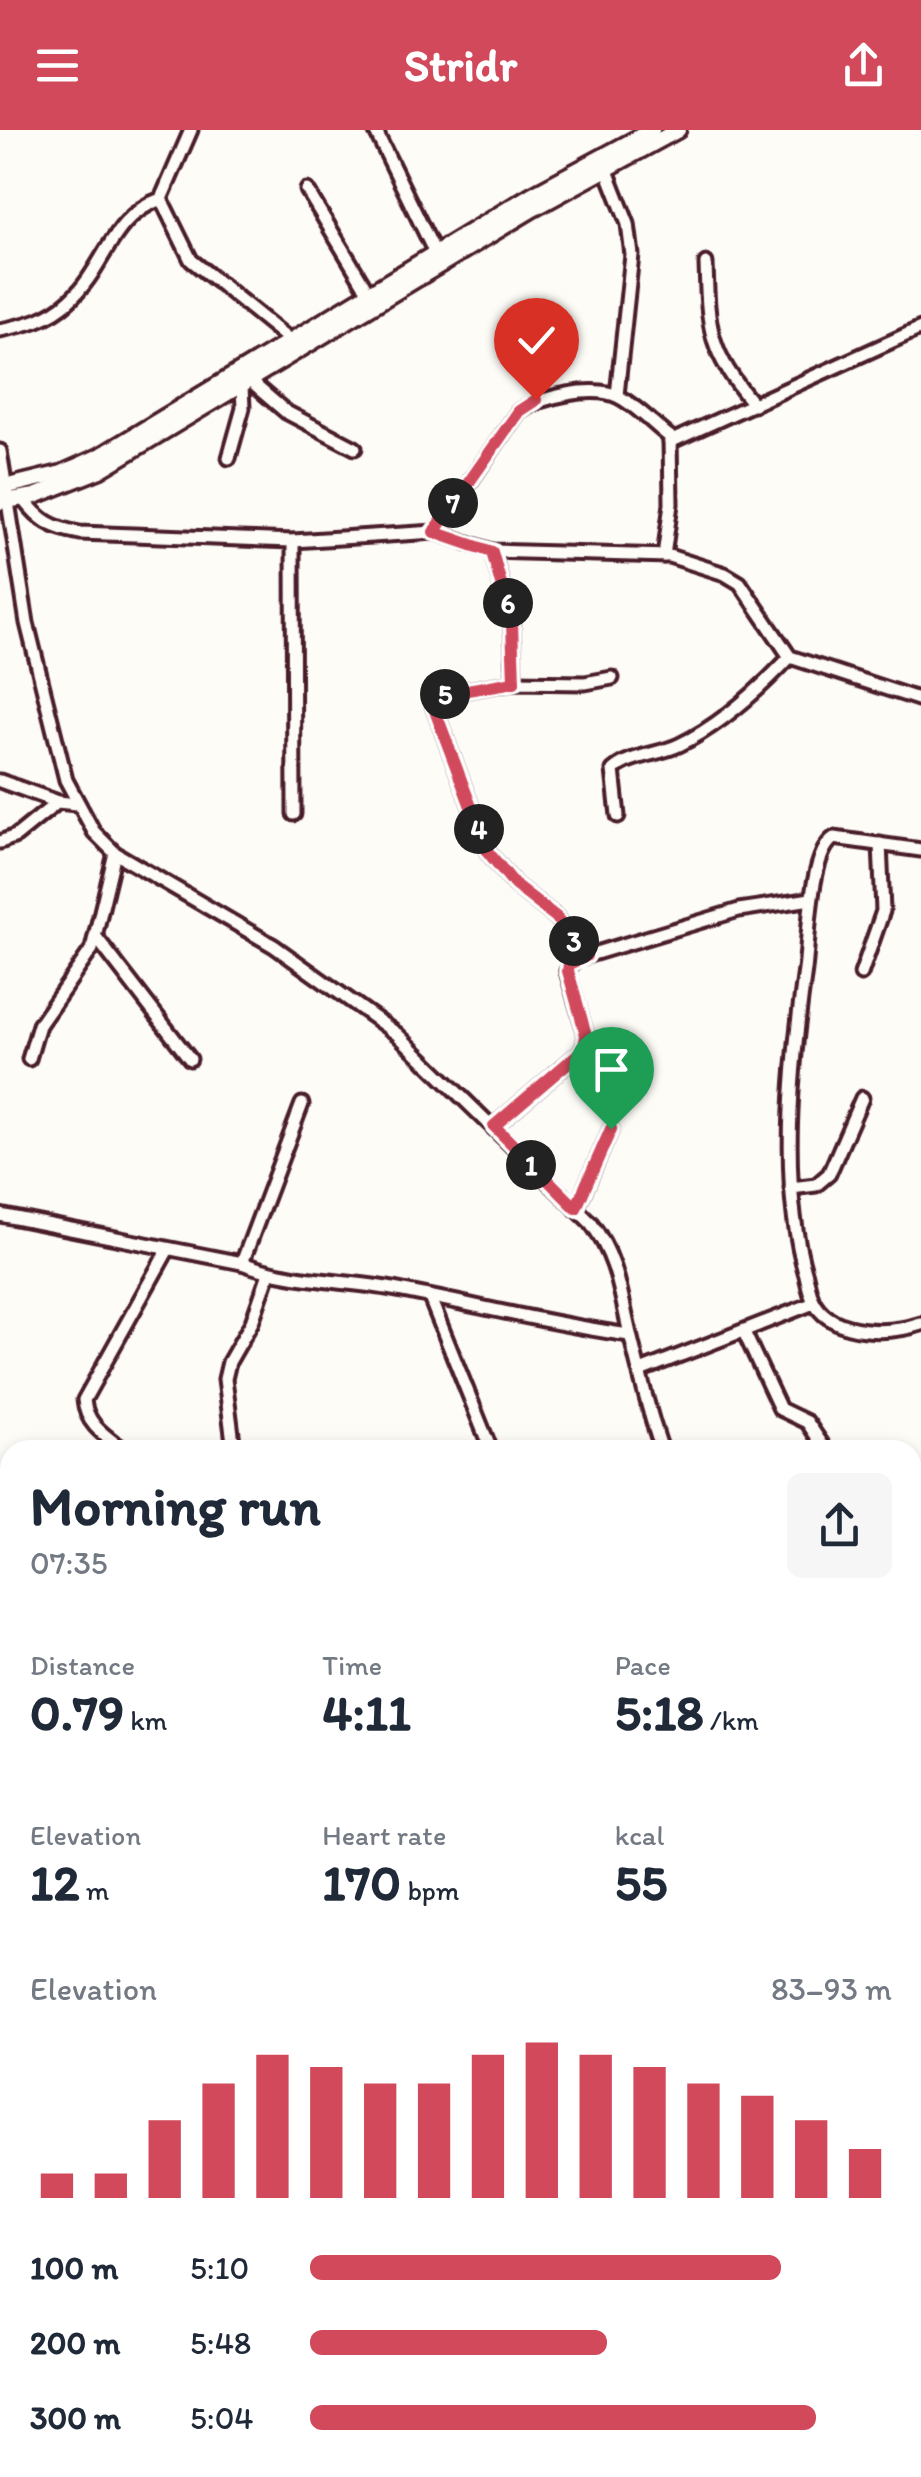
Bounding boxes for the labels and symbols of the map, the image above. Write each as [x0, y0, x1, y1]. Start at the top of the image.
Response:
pin [494, 298, 579, 401]
pin: 7 [428, 478, 478, 528]
pin: 6 [483, 578, 533, 628]
pin: 5 [420, 669, 470, 719]
pin: 4 [454, 804, 504, 854]
pin: 3 [549, 916, 599, 966]
pin [569, 1027, 654, 1130]
pin: 1 [506, 1140, 556, 1190]

